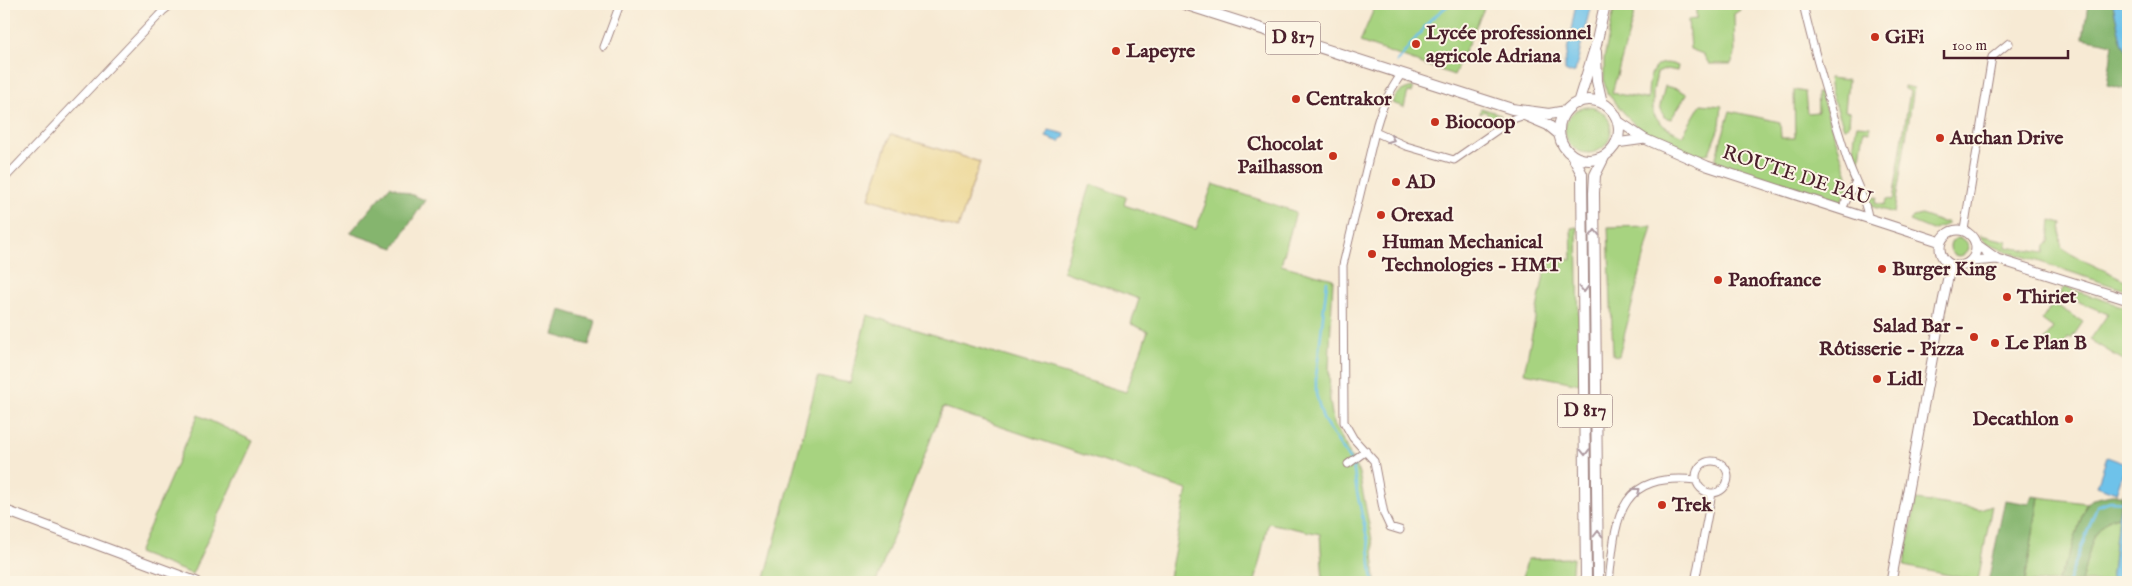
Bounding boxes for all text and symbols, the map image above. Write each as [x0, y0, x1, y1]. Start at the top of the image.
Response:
place label: Lycée professionnel agricole Adriana [1426, 21, 1592, 69]
road number: D 817 [1266, 22, 1320, 54]
place label: GiFi [1885, 25, 1925, 50]
scale bar [1944, 28, 2068, 60]
marker: GiFi [1869, 31, 1881, 43]
text: 100 m [1952, 36, 1988, 55]
marker: Lycée professionnel agricole Adriana [1410, 38, 1422, 50]
place label: Lapeyre [1126, 39, 1196, 64]
marker: Lapeyre [1110, 45, 1122, 57]
place label: Centrakor [1306, 87, 1392, 112]
marker: Centrakor [1290, 93, 1302, 105]
place label: Biocoop [1445, 110, 1515, 135]
marker: Biocoop [1429, 116, 1441, 128]
place label: Auchan Drive [1949, 126, 2064, 151]
place label: Chocolat Pailhasson [1237, 132, 1323, 180]
marker: Auchan Drive [1934, 132, 1946, 144]
one-way arrow [1386, 133, 1395, 144]
street label: ROUTE DE PAU [1719, 140, 1876, 212]
marker: Chocolat Pailhasson [1327, 150, 1339, 162]
place label: AD [1405, 170, 1436, 195]
marker: AD [1390, 176, 1402, 188]
place label: Orexad [1391, 203, 1454, 228]
marker: Orexad [1375, 209, 1387, 221]
one-way arrow [1590, 229, 1600, 237]
place label: Human Mechanical Technologies - HMT [1381, 230, 1562, 278]
marker: Human Mechanical Technologies - HMT [1366, 248, 1378, 260]
place label: Burger King [1892, 257, 1997, 282]
marker: Burger King [1876, 263, 1888, 275]
place label: Panofrance [1728, 268, 1822, 293]
marker: Panofrance [1712, 274, 1724, 286]
place label: Thiriet [2016, 285, 2076, 310]
one-way arrow [1579, 286, 1589, 294]
marker: Thiriet [2001, 291, 2013, 303]
place label: Salad Bar - Rôtisserie - Pizza [1819, 314, 1964, 362]
marker: Salad Bar - Rôtisserie - Pizza [1968, 331, 1980, 343]
place label: Le Plan B [2005, 331, 2087, 356]
marker: Le Plan B [1989, 337, 2001, 349]
place label: Lidl [1887, 367, 1923, 392]
marker: Lidl [1871, 373, 1883, 385]
road number: D 817 [1558, 394, 1612, 428]
place label: Decathlon [1972, 407, 2059, 432]
marker: Decathlon [2063, 413, 2075, 425]
one-way arrow [1580, 448, 1590, 456]
one-way arrow [1631, 488, 1641, 497]
place label: Trek [1671, 493, 1714, 518]
marker: Trek [1656, 499, 1668, 511]
one-way arrow [1593, 529, 1603, 537]

